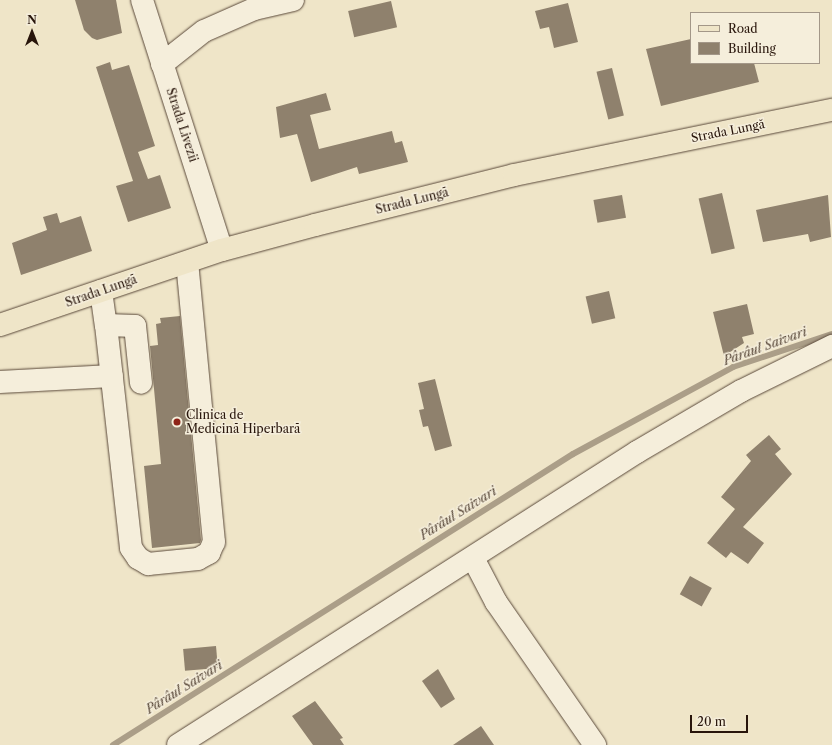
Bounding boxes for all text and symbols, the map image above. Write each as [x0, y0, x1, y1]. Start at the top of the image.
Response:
north arrow [12, 12, 52, 52]
legend [690, 12, 820, 64]
text: N [27, 13, 37, 27]
text: Road [728, 21, 758, 36]
text: Building [728, 41, 776, 56]
street label: Strada Livezii [163, 86, 201, 164]
street label: Strada Lungă [690, 117, 766, 145]
street label: Strada Lungă [374, 185, 450, 217]
street label: Strada Lungă [63, 272, 139, 310]
water label: Pârâul Saivari [721, 324, 809, 368]
place label: Clinica de Medicină Hiperbară [186, 408, 301, 436]
marker: Clinica de Medicină Hiperbară [171, 416, 183, 428]
water label: Pârâul Saivari [417, 483, 499, 543]
water label: Pârâul Saivari [143, 657, 225, 717]
scale bar [692, 707, 750, 733]
text: 20 m [697, 714, 726, 729]

